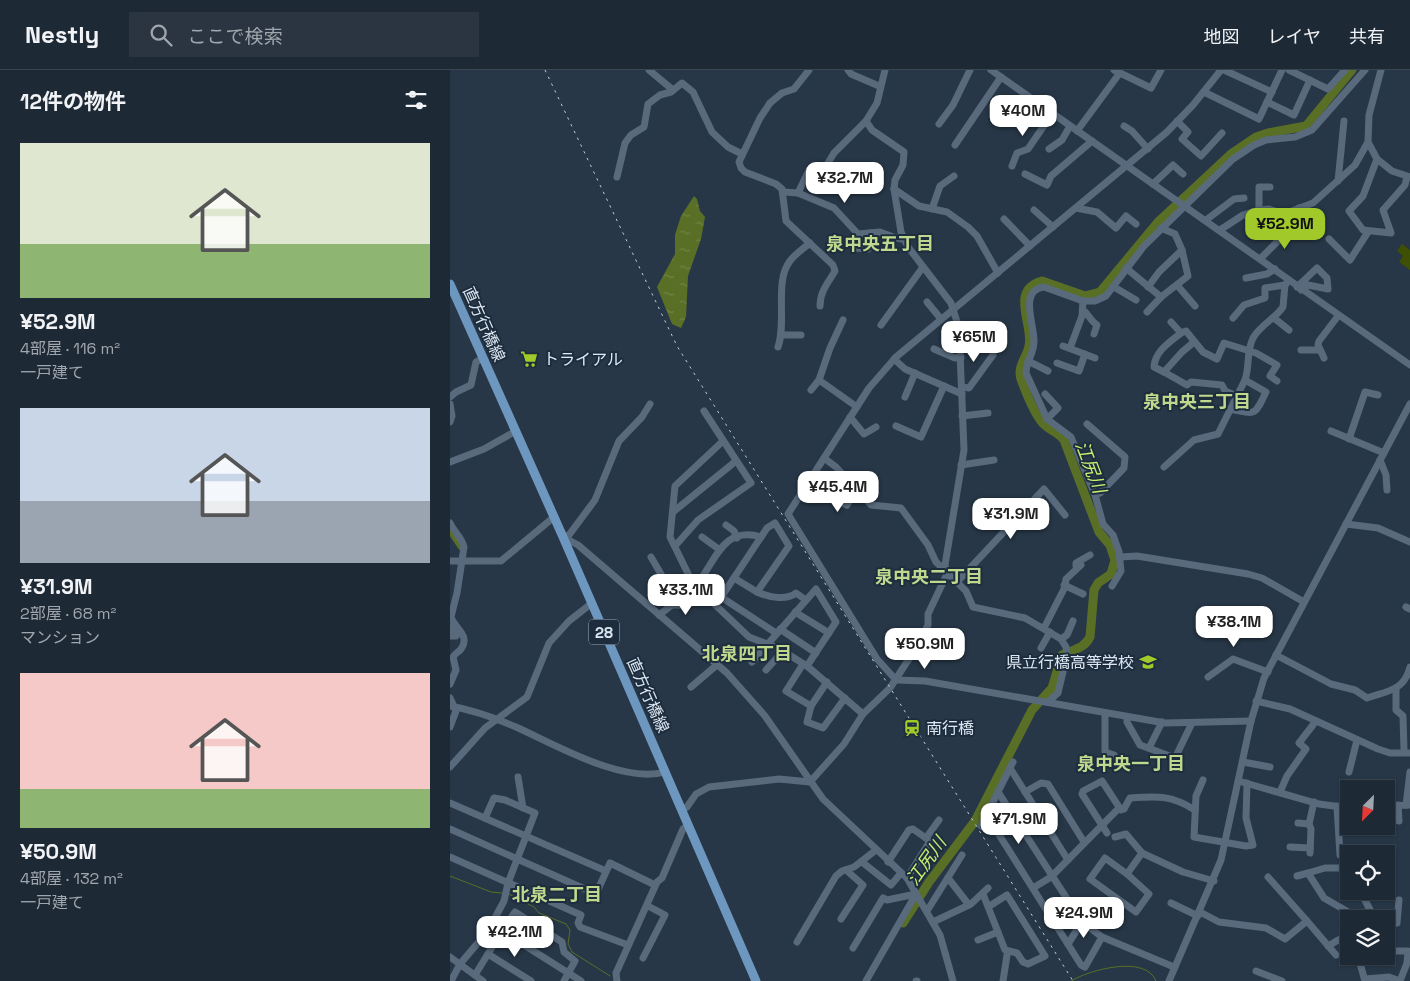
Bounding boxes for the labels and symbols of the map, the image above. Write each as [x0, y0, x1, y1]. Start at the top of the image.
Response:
pin: ¥40M [993, 94, 1053, 137]
pin: ¥32.7M [804, 162, 886, 204]
pin: ¥52.9M [1244, 208, 1326, 250]
district label: 泉中央五丁目 [826, 232, 934, 255]
street label: 直方行橋線 [458, 283, 510, 365]
pin: ¥65M [944, 320, 1004, 363]
supermarket icon: トライアル [519, 349, 539, 369]
place label: トライアル [543, 349, 623, 370]
district label: 泉中央三丁目 [1143, 390, 1251, 413]
water label: 江尻川 [1071, 438, 1112, 498]
pin: ¥45.4M [797, 470, 879, 513]
pin: ¥31.9M [970, 498, 1052, 540]
district label: 泉中央二丁目 [875, 565, 983, 588]
pin: ¥33.1M [645, 574, 727, 616]
pin: ¥38.1M [1193, 606, 1275, 648]
road number: 28 [589, 620, 619, 644]
pin: ¥50.9M [884, 628, 966, 670]
district label: 北泉四丁目 [702, 642, 792, 665]
place label: 県立行橋高等学校 [1006, 652, 1134, 673]
school or university icon: 県立行橋高等学校 [1138, 652, 1158, 672]
street label: 直方行橋線 [622, 654, 674, 736]
station icon: 南行橋 [902, 718, 922, 738]
place label: 南行橋 [926, 718, 974, 739]
district label: 泉中央一丁目 [1077, 752, 1185, 775]
north arrow [1340, 780, 1395, 835]
pin: ¥71.9M [978, 802, 1060, 845]
water label: 江尻川 [901, 831, 952, 890]
district label: 北泉二丁目 [512, 883, 602, 906]
pin: ¥24.9M [1043, 896, 1125, 939]
pin: ¥42.1M [474, 916, 556, 958]

